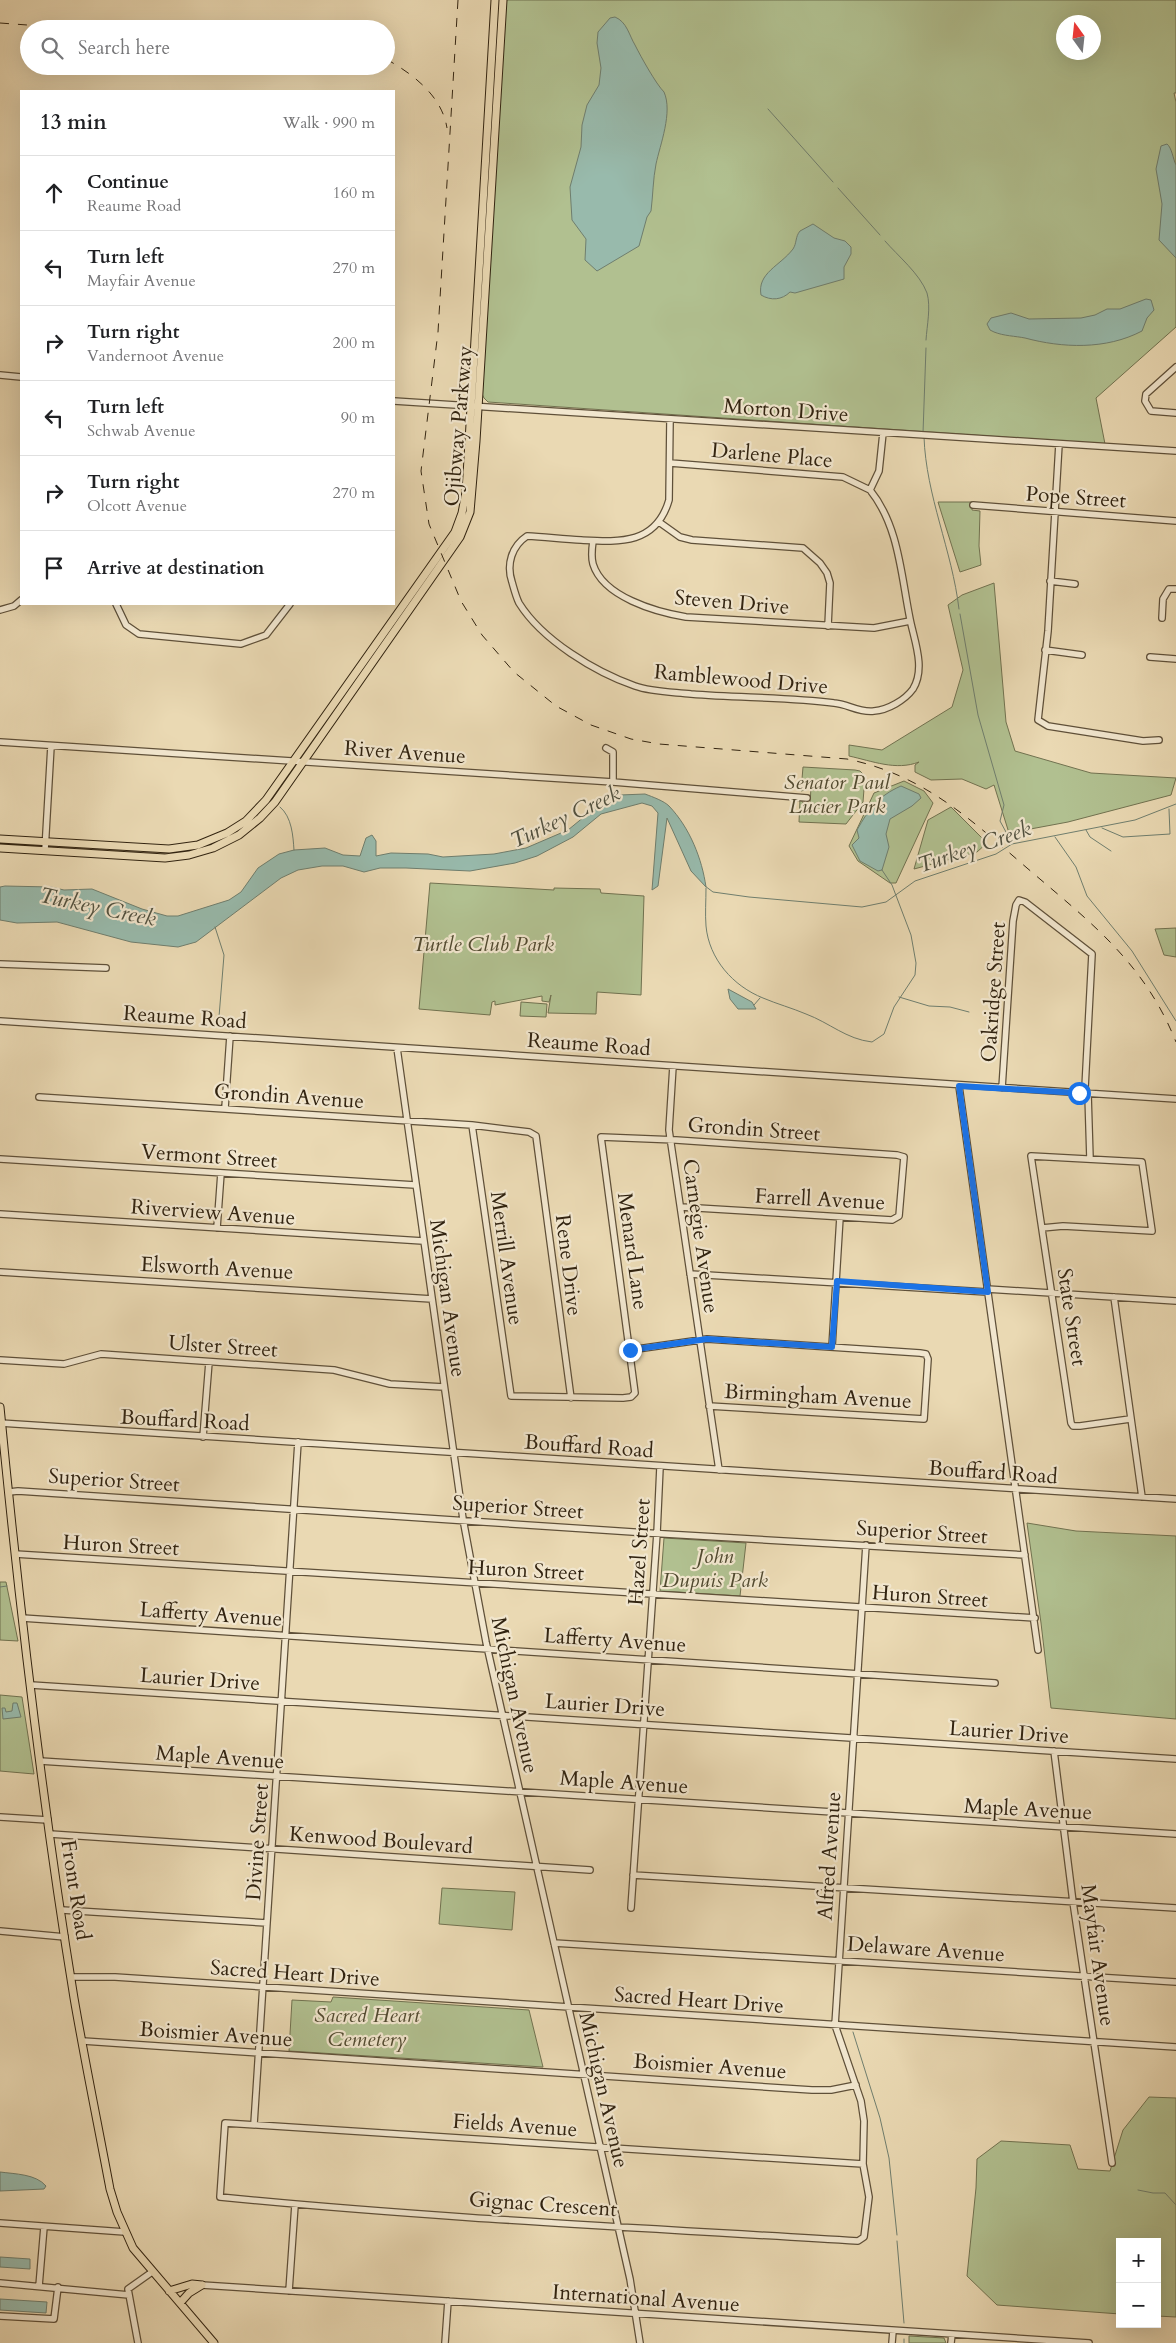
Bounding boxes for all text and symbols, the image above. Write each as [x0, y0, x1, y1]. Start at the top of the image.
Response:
north arrow [1056, 15, 1101, 60]
search box [20, 20, 395, 75]
icon: search [38, 34, 66, 62]
text: Search here [78, 35, 170, 61]
text: 13 min [40, 108, 107, 137]
text: Walk · 990 m [283, 112, 375, 134]
text: Continue [87, 169, 169, 195]
icon: ahead [40, 179, 68, 207]
text: 160 m [333, 182, 375, 204]
text: Reaume Road [87, 195, 181, 217]
text: Turn left [87, 244, 164, 270]
icon: left [40, 254, 68, 282]
text: 270 m [333, 257, 375, 279]
text: Mayfair Avenue [87, 270, 196, 292]
text: Turn right [87, 319, 179, 345]
icon: right [40, 329, 68, 357]
text: 200 m [333, 332, 375, 354]
street label: Ojibway Parkway [437, 344, 480, 508]
text: Vandernoot Avenue [87, 345, 224, 367]
street label: Morton Drive [723, 392, 849, 429]
text: Turn left [87, 394, 164, 420]
icon: left [40, 404, 68, 432]
text: 90 m [341, 407, 375, 429]
text: Schwab Avenue [87, 420, 196, 442]
street label: Darlene Place [710, 436, 834, 475]
text: Turn right [87, 469, 179, 495]
icon: right [40, 479, 68, 507]
street label: Pope Street [1025, 480, 1128, 515]
text: 270 m [333, 482, 375, 504]
text: Olcott Avenue [87, 495, 187, 517]
icon: arrive [40, 554, 68, 582]
text: Arrive at destination [87, 555, 264, 581]
street label: Steven Drive [673, 583, 791, 622]
street label: Ramblewood Drive [653, 657, 829, 702]
street label: River Avenue [343, 734, 467, 771]
park label: Senator Paul Lucier Park [784, 768, 891, 821]
water label: Turkey Creek [505, 778, 625, 855]
water label: Turkey Creek [914, 813, 1035, 880]
water label: Turkey Creek [37, 880, 159, 934]
street label: Oakridge Street [974, 921, 1013, 1063]
park label: Turtle Club Park [412, 930, 554, 959]
street label: Reaume Road [122, 999, 248, 1036]
street label: Reaume Road [526, 1026, 652, 1063]
street label: Grondin Avenue [213, 1077, 365, 1116]
route start [1068, 1082, 1091, 1105]
street label: Grondin Street [687, 1110, 822, 1149]
street label: Vermont Street [140, 1137, 278, 1176]
street label: Carnegie Avenue [675, 1157, 726, 1315]
street label: Farrell Avenue [754, 1182, 886, 1217]
street label: Merrill Avenue [483, 1189, 530, 1327]
street label: Menard Lane [610, 1191, 655, 1312]
street label: Riverview Avenue [130, 1192, 296, 1233]
street label: Rene Drive [548, 1213, 589, 1317]
street label: Michigan Avenue [422, 1217, 473, 1379]
street label: Elsworth Avenue [140, 1250, 294, 1287]
street label: State Street [1049, 1266, 1094, 1368]
street label: Ulster Street [167, 1328, 279, 1365]
route end [619, 1339, 642, 1362]
street label: Birmingham Avenue [724, 1377, 912, 1416]
street label: Bouffard Road [120, 1403, 250, 1438]
street label: Bouffard Road [523, 1428, 655, 1465]
street label: Bouffard Road [927, 1454, 1059, 1491]
street label: Superior Street [47, 1461, 181, 1500]
street label: Superior Street [451, 1488, 585, 1527]
street label: Hazel Street [621, 1497, 658, 1606]
street label: Superior Street [855, 1513, 989, 1552]
street label: Huron Street [62, 1528, 180, 1563]
park label: John Dupuis Park [662, 1542, 769, 1595]
street label: Huron Street [467, 1553, 585, 1588]
street label: Huron Street [871, 1578, 989, 1615]
street label: Lafferty Avenue [139, 1595, 283, 1634]
street label: Michigan Avenue [484, 1614, 545, 1776]
street label: Lafferty Avenue [543, 1621, 687, 1660]
street label: Laurier Drive [139, 1661, 261, 1698]
street label: Laurier Drive [544, 1687, 666, 1724]
street label: Laurier Drive [948, 1714, 1070, 1751]
street label: Maple Avenue [155, 1739, 285, 1776]
street label: Maple Avenue [559, 1764, 689, 1801]
street label: Divine Street [239, 1782, 276, 1901]
street label: Alfred Avenue [811, 1791, 848, 1921]
street label: Maple Avenue [963, 1792, 1093, 1827]
street label: Kenwood Boulevard [288, 1820, 474, 1861]
street label: Front Road [53, 1838, 98, 1942]
street label: Mayfair Avenue [1073, 1882, 1122, 2028]
street label: Delaware Avenue [846, 1930, 1006, 1969]
street label: Sacred Heart Drive [209, 1953, 381, 1994]
street label: Sacred Heart Drive [613, 1980, 785, 2021]
park label: Sacred Heart Cemetery [314, 2001, 421, 2054]
street label: Michigan Avenue [571, 2009, 636, 2171]
street label: Boismier Avenue [139, 2015, 293, 2054]
street label: Boismier Avenue [633, 2047, 787, 2086]
street label: Fields Avenue [452, 2107, 578, 2144]
street label: Gignac Crescent [468, 2185, 618, 2224]
map controls [1116, 2238, 1161, 2328]
button: + [1116, 2238, 1161, 2283]
street label: International Avenue [551, 2277, 741, 2320]
button: − [1116, 2283, 1161, 2328]

